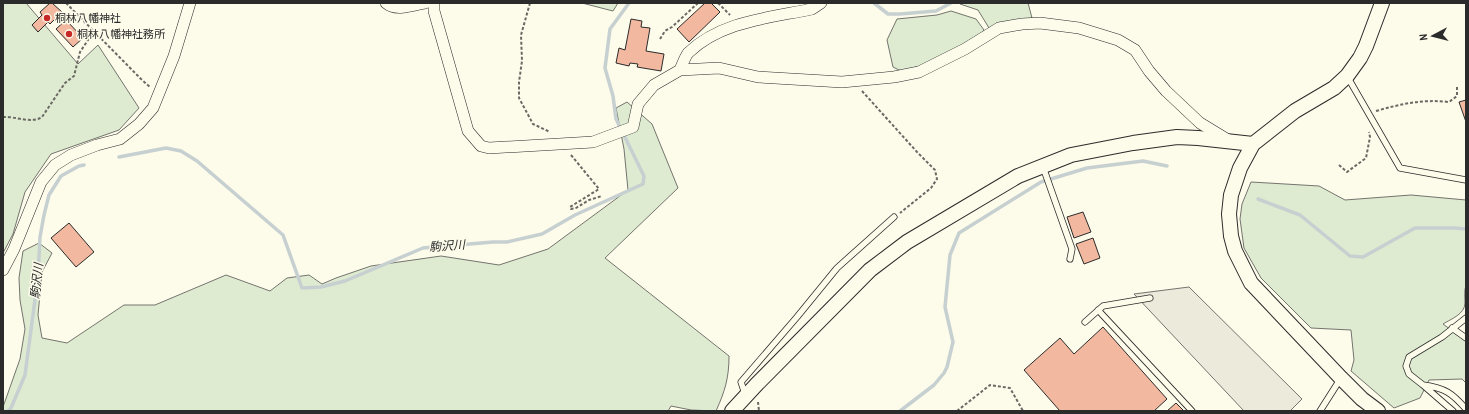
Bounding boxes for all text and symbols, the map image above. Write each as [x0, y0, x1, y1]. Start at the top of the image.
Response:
place label: 桐林八幡神社 [55, 11, 121, 25]
marker: 桐林八幡神社 [42, 13, 52, 23]
north arrow [1413, 16, 1453, 56]
place label: 桐林八幡神社務所 [77, 27, 166, 41]
marker: 桐林八幡神社務所 [64, 29, 74, 39]
text: N [1416, 33, 1430, 41]
water label: 駒沢川 [428, 237, 468, 255]
water label: 駒沢川 [27, 260, 47, 300]

